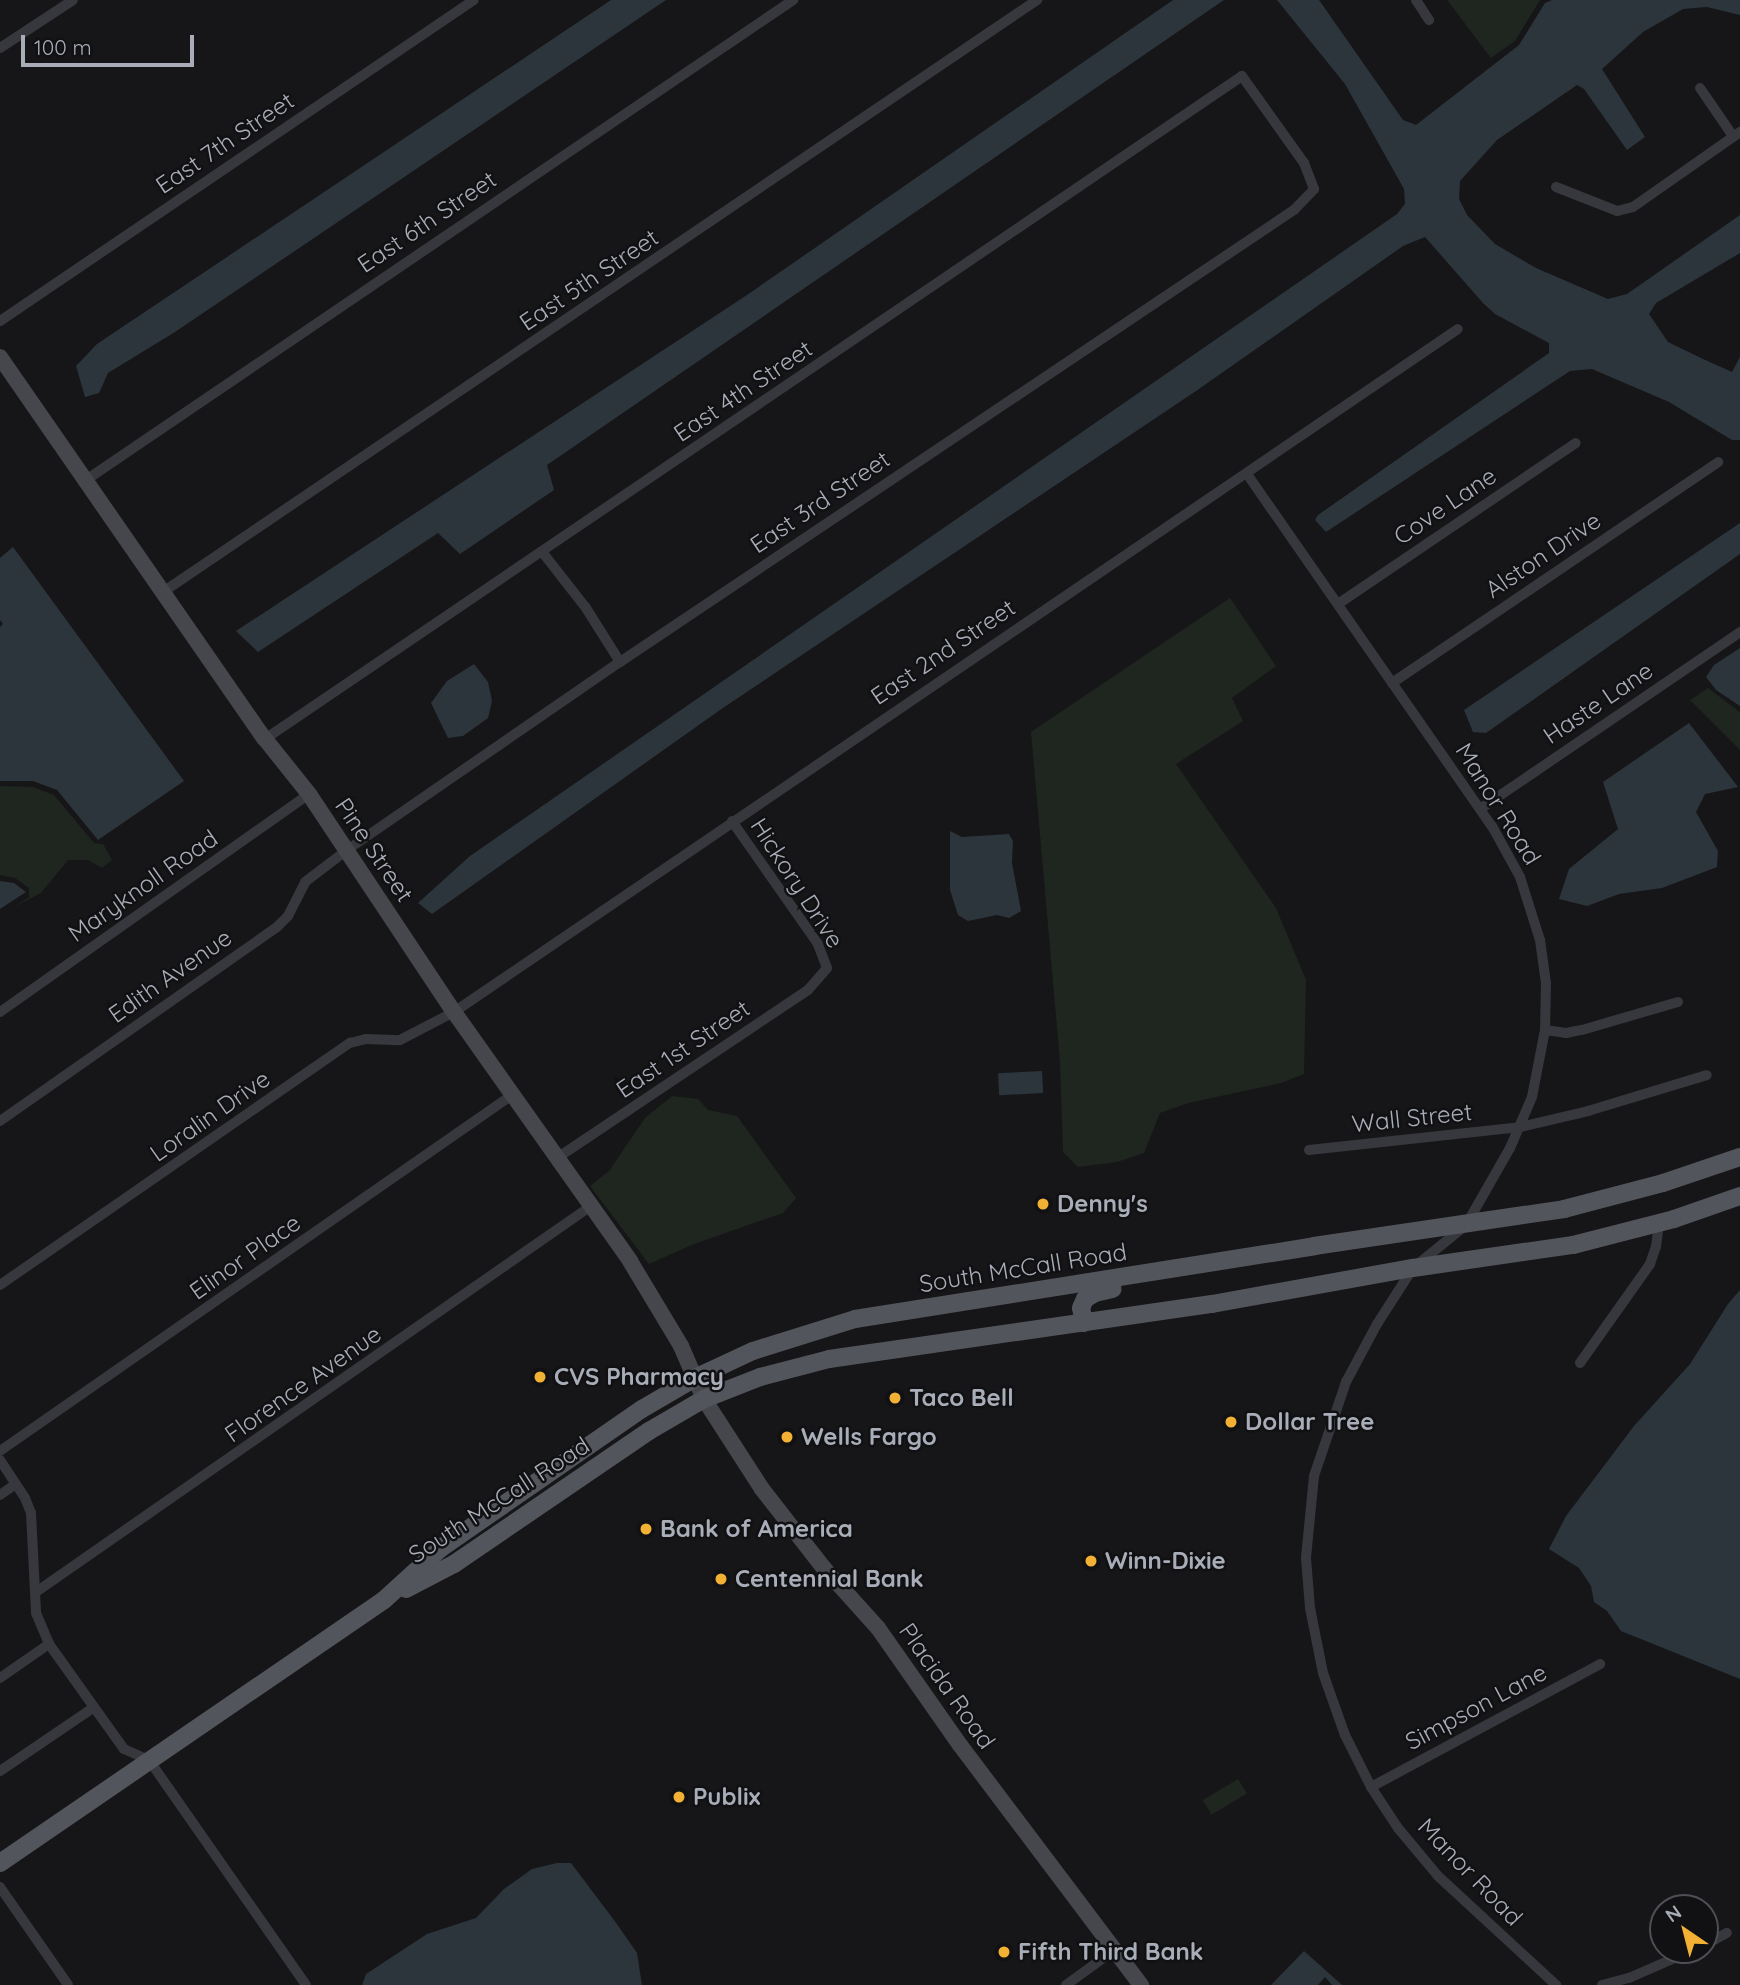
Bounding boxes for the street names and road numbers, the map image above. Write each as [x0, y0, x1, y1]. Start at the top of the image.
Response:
street label: East 7th Street [150, 86, 300, 200]
street label: East 6th Street [352, 165, 502, 279]
street label: East 5th Street [514, 223, 664, 337]
street label: East 4th Street [668, 334, 818, 448]
street label: East 3rd Street [745, 445, 895, 559]
street label: Cove Lane [1388, 461, 1502, 551]
street label: Alston Drive [1480, 506, 1606, 604]
street label: East 2nd Street [865, 593, 1021, 711]
street label: Haste Lane [1538, 656, 1658, 750]
street label: Manor Road [1449, 738, 1547, 870]
street label: Pine Street [329, 793, 419, 907]
street label: Hickory Drive [744, 813, 850, 953]
street label: Maryknoll Road [63, 824, 223, 948]
street label: Edith Avenue [103, 923, 237, 1029]
street label: East 1st Street [611, 994, 755, 1104]
street label: Loralin Drive [145, 1064, 275, 1168]
street label: Wall Street [1350, 1097, 1474, 1139]
street label: Elinor Place [184, 1208, 306, 1306]
street label: South McCall Road [917, 1237, 1129, 1299]
street label: Florence Avenue [219, 1319, 387, 1449]
street label: South McCall Road [403, 1431, 595, 1569]
street label: Placida Road [893, 1617, 1001, 1755]
street label: Simpson Lane [1400, 1658, 1552, 1756]
street label: Manor Road [1412, 1812, 1528, 1932]

